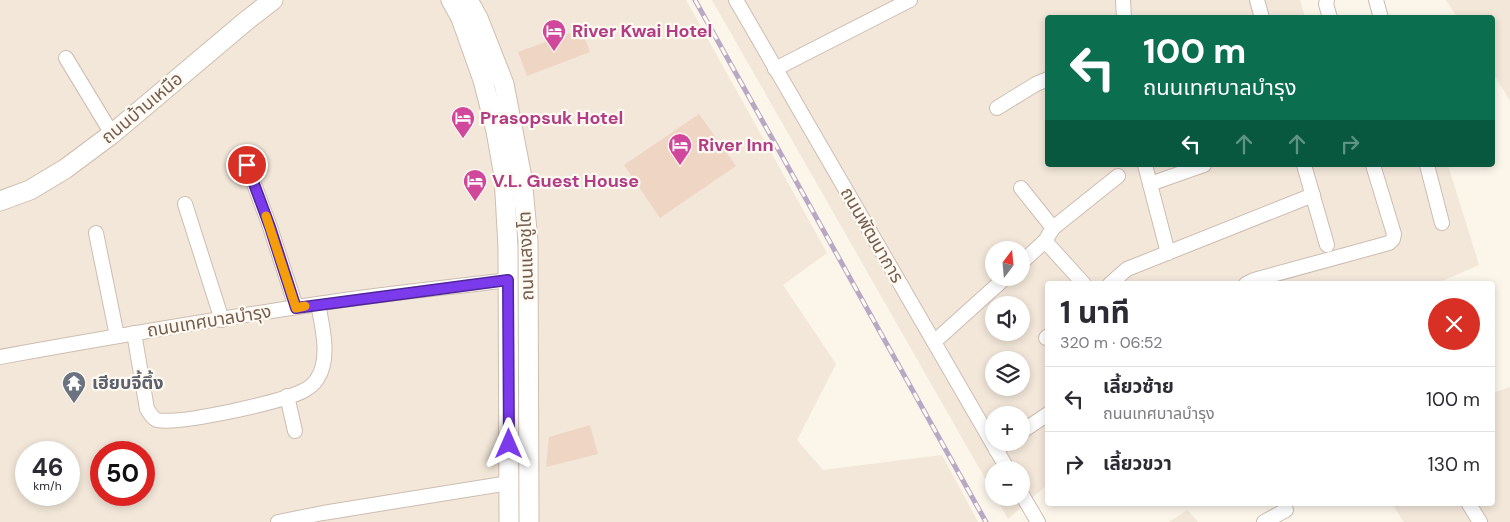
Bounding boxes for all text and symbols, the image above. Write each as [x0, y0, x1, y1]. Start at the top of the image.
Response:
hotel icon: River Kwai Hotel [541, 18, 567, 52]
place label: River Kwai Hotel [572, 19, 712, 43]
text: 100 m [1143, 28, 1246, 74]
icon: left [1060, 35, 1125, 100]
street label: ถนนบ้านเหนือ [96, 67, 188, 149]
text: ถนนเทศบาลบำรุง [1143, 73, 1296, 102]
hotel icon: Prasopsuk Hotel [450, 105, 476, 139]
place label: Prasopsuk Hotel [480, 106, 623, 130]
icon: left [1177, 130, 1205, 158]
icon: ahead [1230, 130, 1258, 158]
icon: ahead [1283, 130, 1311, 158]
icon: right [1336, 130, 1364, 158]
hotel icon: River Inn [667, 132, 693, 166]
place label: River Inn [698, 133, 774, 157]
pin [226, 144, 268, 186]
icon: arrive [233, 151, 261, 179]
hotel icon: V.L. Guest House [462, 168, 488, 202]
place label: V.L. Guest House [492, 169, 639, 193]
street label: ถนนพัฒนาการ [835, 183, 909, 287]
street label: ถนนแสงชูโต [512, 211, 540, 301]
north arrow [985, 241, 1030, 286]
map controls [985, 241, 1030, 506]
text: 1 นาที [1060, 293, 1130, 332]
button: sound [985, 296, 1030, 341]
button: close [1428, 298, 1480, 350]
street label: ถนนเทศบาลบำรุง [145, 299, 273, 343]
text: 320 m · 06:52 [1060, 332, 1163, 353]
button: layers [985, 351, 1030, 396]
temple icon: เฮียบจี้ตึ้ง [61, 370, 87, 404]
place label: เฮียบจี้ตึ้ง [92, 370, 164, 395]
text: เลี้ยวซ้าย [1103, 374, 1174, 399]
icon: left [1060, 385, 1088, 413]
text: 100 m [1426, 387, 1480, 412]
text: ถนนเทศบาลบำรุง [1103, 403, 1215, 424]
button: + [985, 406, 1030, 451]
position arrow [482, 417, 534, 469]
speed limit sign: 50 [90, 441, 155, 506]
icon: right [1060, 450, 1088, 478]
text: 46 [31, 451, 64, 484]
text: เลี้ยวขวา [1103, 451, 1172, 476]
text: 130 m [1428, 452, 1480, 477]
button: − [985, 461, 1030, 506]
text: km/h [33, 478, 62, 494]

